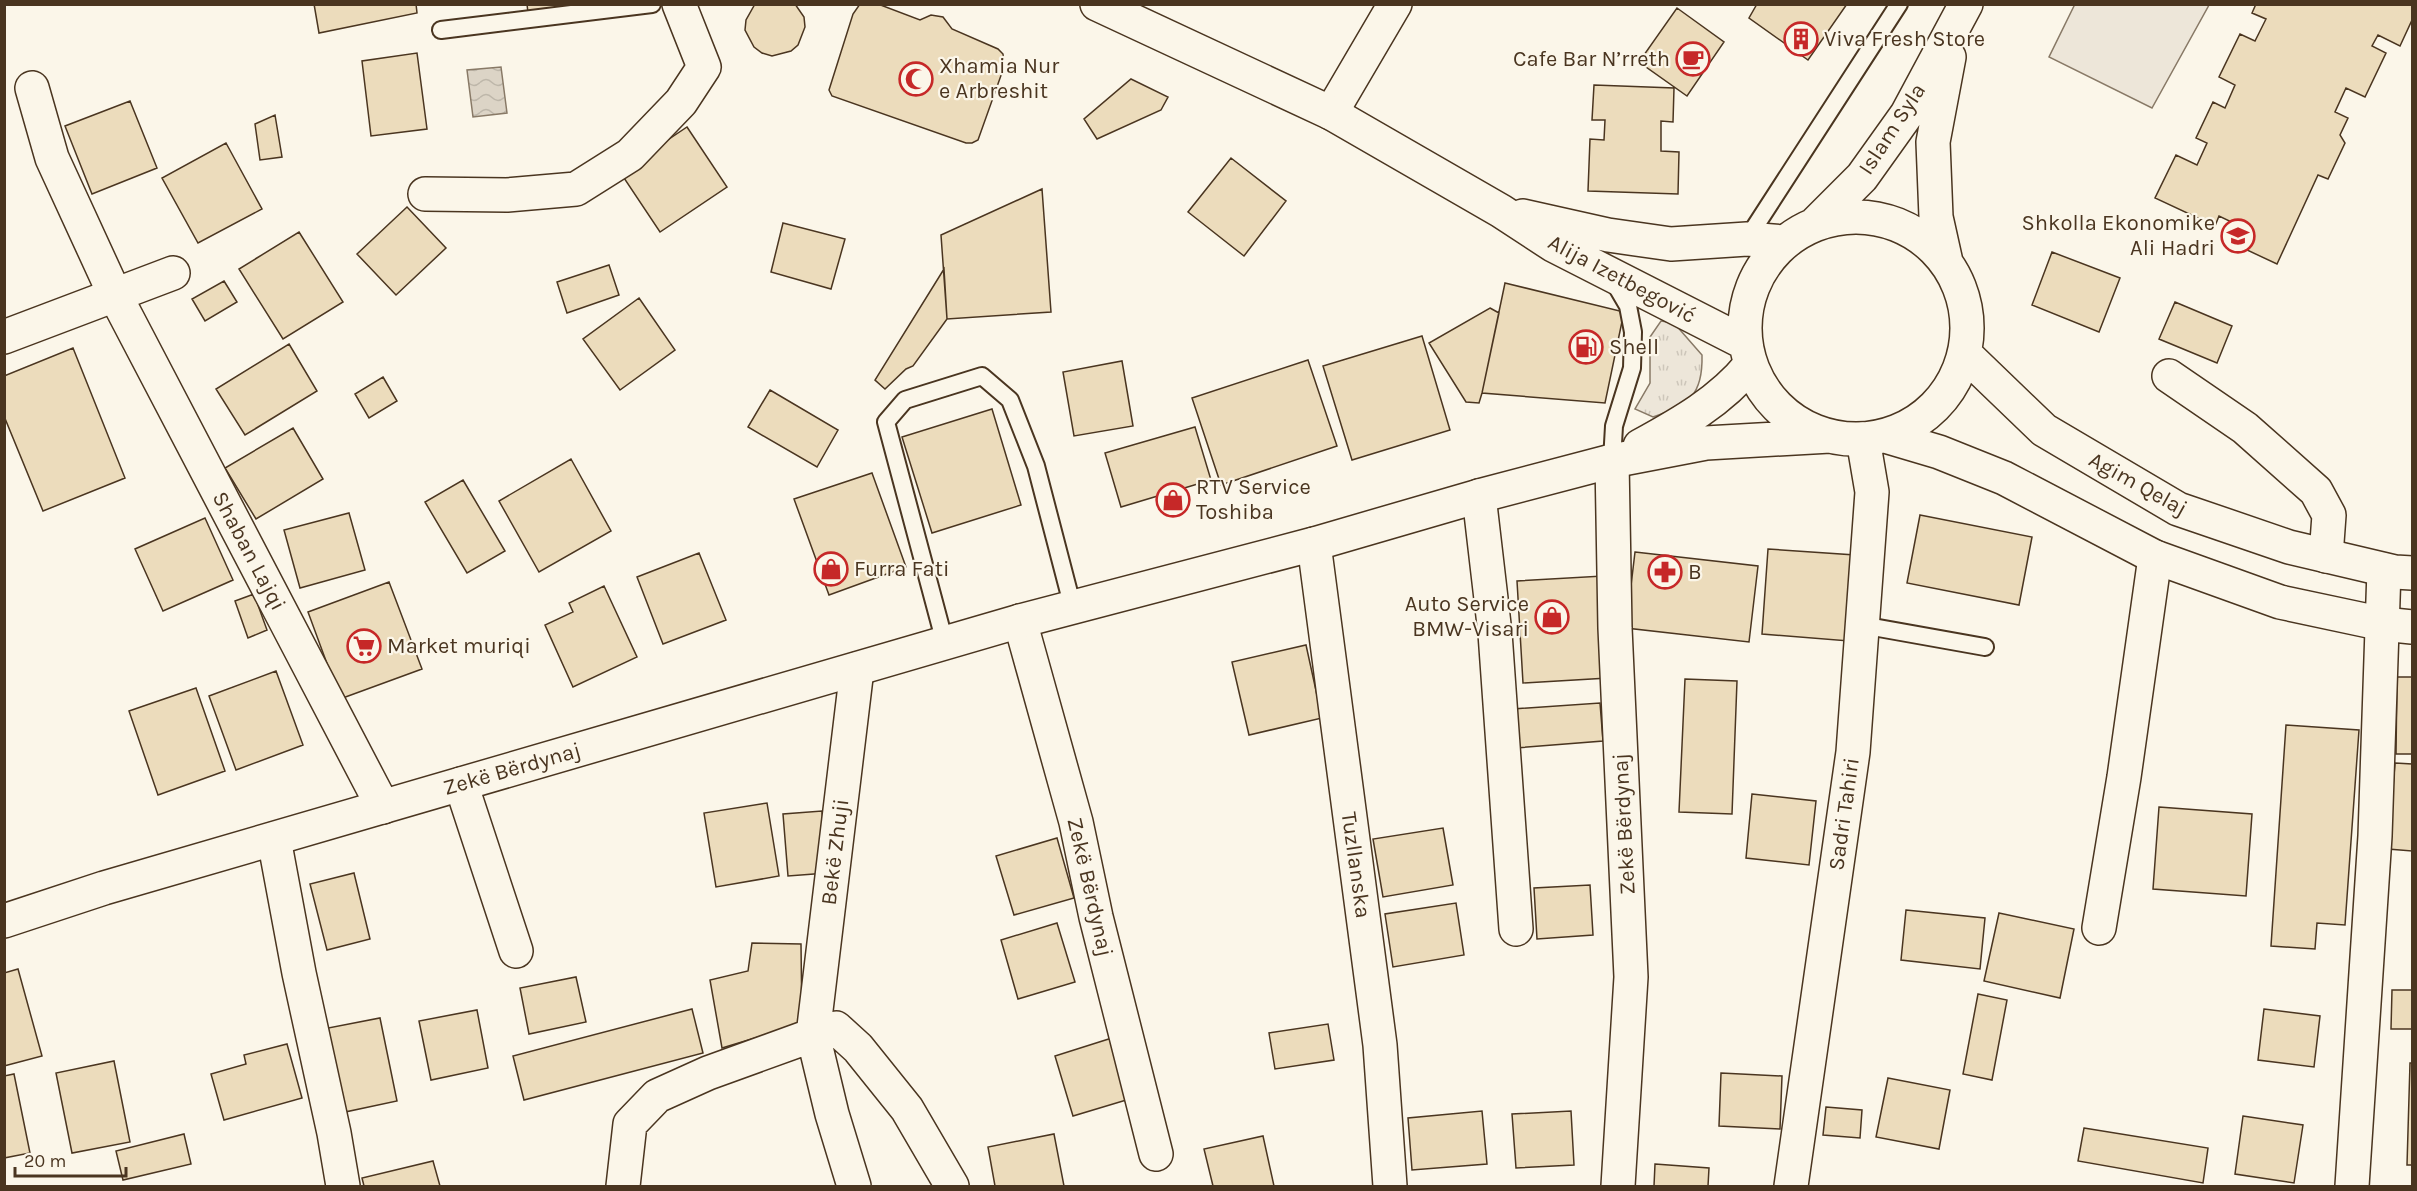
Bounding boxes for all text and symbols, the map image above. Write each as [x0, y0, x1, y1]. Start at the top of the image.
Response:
building icon: Viva Fresh Store [1783, 21, 1819, 57]
place label: Viva Fresh Store [1824, 26, 1985, 52]
cafe icon: Cafe Bar N’rreth [1675, 41, 1711, 77]
place label: Cafe Bar N’rreth [1513, 46, 1670, 72]
place label: Xhamia Nur e Arbreshit [939, 53, 1059, 104]
mosque icon: Xhamia Nur e Arbreshit [898, 61, 934, 97]
street label: Islam Syla [1853, 78, 1931, 180]
place label: Shkolla Ekonomike Ali Hadri [2021, 210, 2215, 261]
school or university icon: Shkolla Ekonomike Ali Hadri [2220, 218, 2256, 254]
street label: Alija Izetbegović [1544, 229, 1700, 329]
fuel station icon: Shell [1568, 329, 1604, 365]
place label: Shell [1609, 334, 1659, 360]
street label: Agim Qelaj [2084, 446, 2192, 522]
place label: RTV Service Toshiba [1196, 474, 1311, 525]
shop icon: RTV Service Toshiba [1155, 482, 1191, 518]
street label: Shaban Lajqi [207, 487, 291, 615]
shop icon: Furra Fati [813, 551, 849, 587]
pharmacy icon: B [1647, 554, 1683, 590]
place label: Furra Fati [854, 556, 950, 582]
place label: B [1688, 559, 1702, 585]
place label: Auto Service BMW-Visari [1405, 591, 1529, 642]
shop icon: Auto Service BMW-Visari [1534, 599, 1570, 635]
supermarket icon: Market muriqi [346, 628, 382, 664]
place label: Market muriqi [387, 633, 531, 659]
street label: Zekë Bërdynaj [440, 737, 584, 801]
street label: Zekë Bërdynaj [1607, 753, 1641, 895]
street label: Sadri Tahiri [1823, 756, 1865, 872]
street label: Bekë Zhuji [816, 797, 854, 907]
street label: Tuzllanska [1336, 810, 1376, 920]
street label: Zekë Bërdynaj [1061, 815, 1119, 959]
scale bar [15, 1140, 126, 1178]
text: 20 m [24, 1150, 66, 1172]

